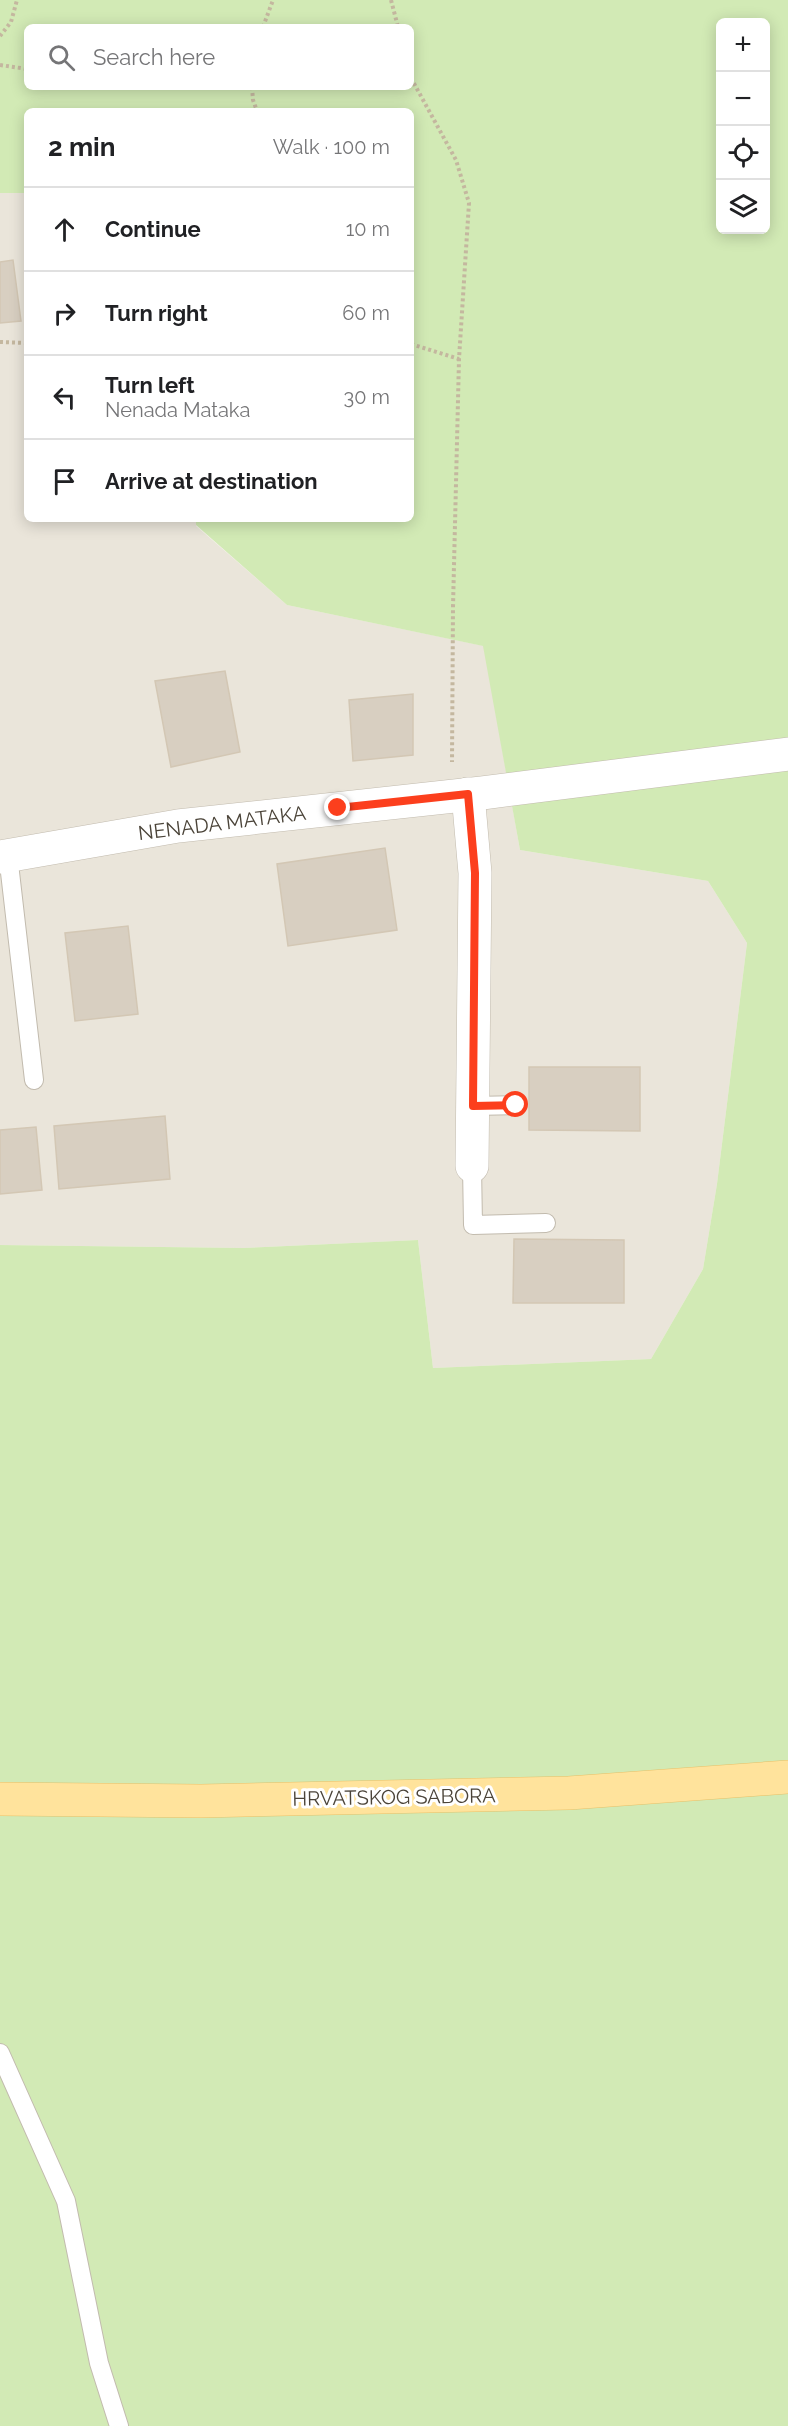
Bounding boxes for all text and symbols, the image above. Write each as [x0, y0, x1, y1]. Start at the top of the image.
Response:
map controls [716, 18, 770, 234]
button: + [716, 18, 770, 72]
search box [24, 24, 414, 90]
icon: search [45, 41, 78, 74]
text: Search here [93, 44, 215, 70]
button: − [716, 72, 770, 126]
button: locate [716, 126, 770, 180]
text: 2 min [48, 132, 115, 162]
text: Walk · 100 m [273, 135, 390, 159]
button: layers [716, 180, 770, 234]
icon: ahead [48, 213, 81, 246]
text: Continue [105, 216, 201, 242]
text: 10 m [346, 217, 390, 241]
icon: right [48, 297, 81, 330]
text: Turn right [105, 300, 208, 326]
text: 60 m [342, 301, 390, 325]
text: Turn left [105, 372, 195, 398]
icon: left [48, 381, 81, 414]
text: 30 m [344, 385, 390, 409]
text: Nenada Mataka [105, 398, 250, 422]
icon: arrive [48, 465, 81, 498]
text: Arrive at destination [105, 468, 318, 494]
route end [324, 794, 350, 820]
street label: NENADA MATAKA [137, 801, 308, 845]
route start [502, 1091, 528, 1117]
street label: HRVATSKOG SABORA [292, 1783, 496, 1811]

